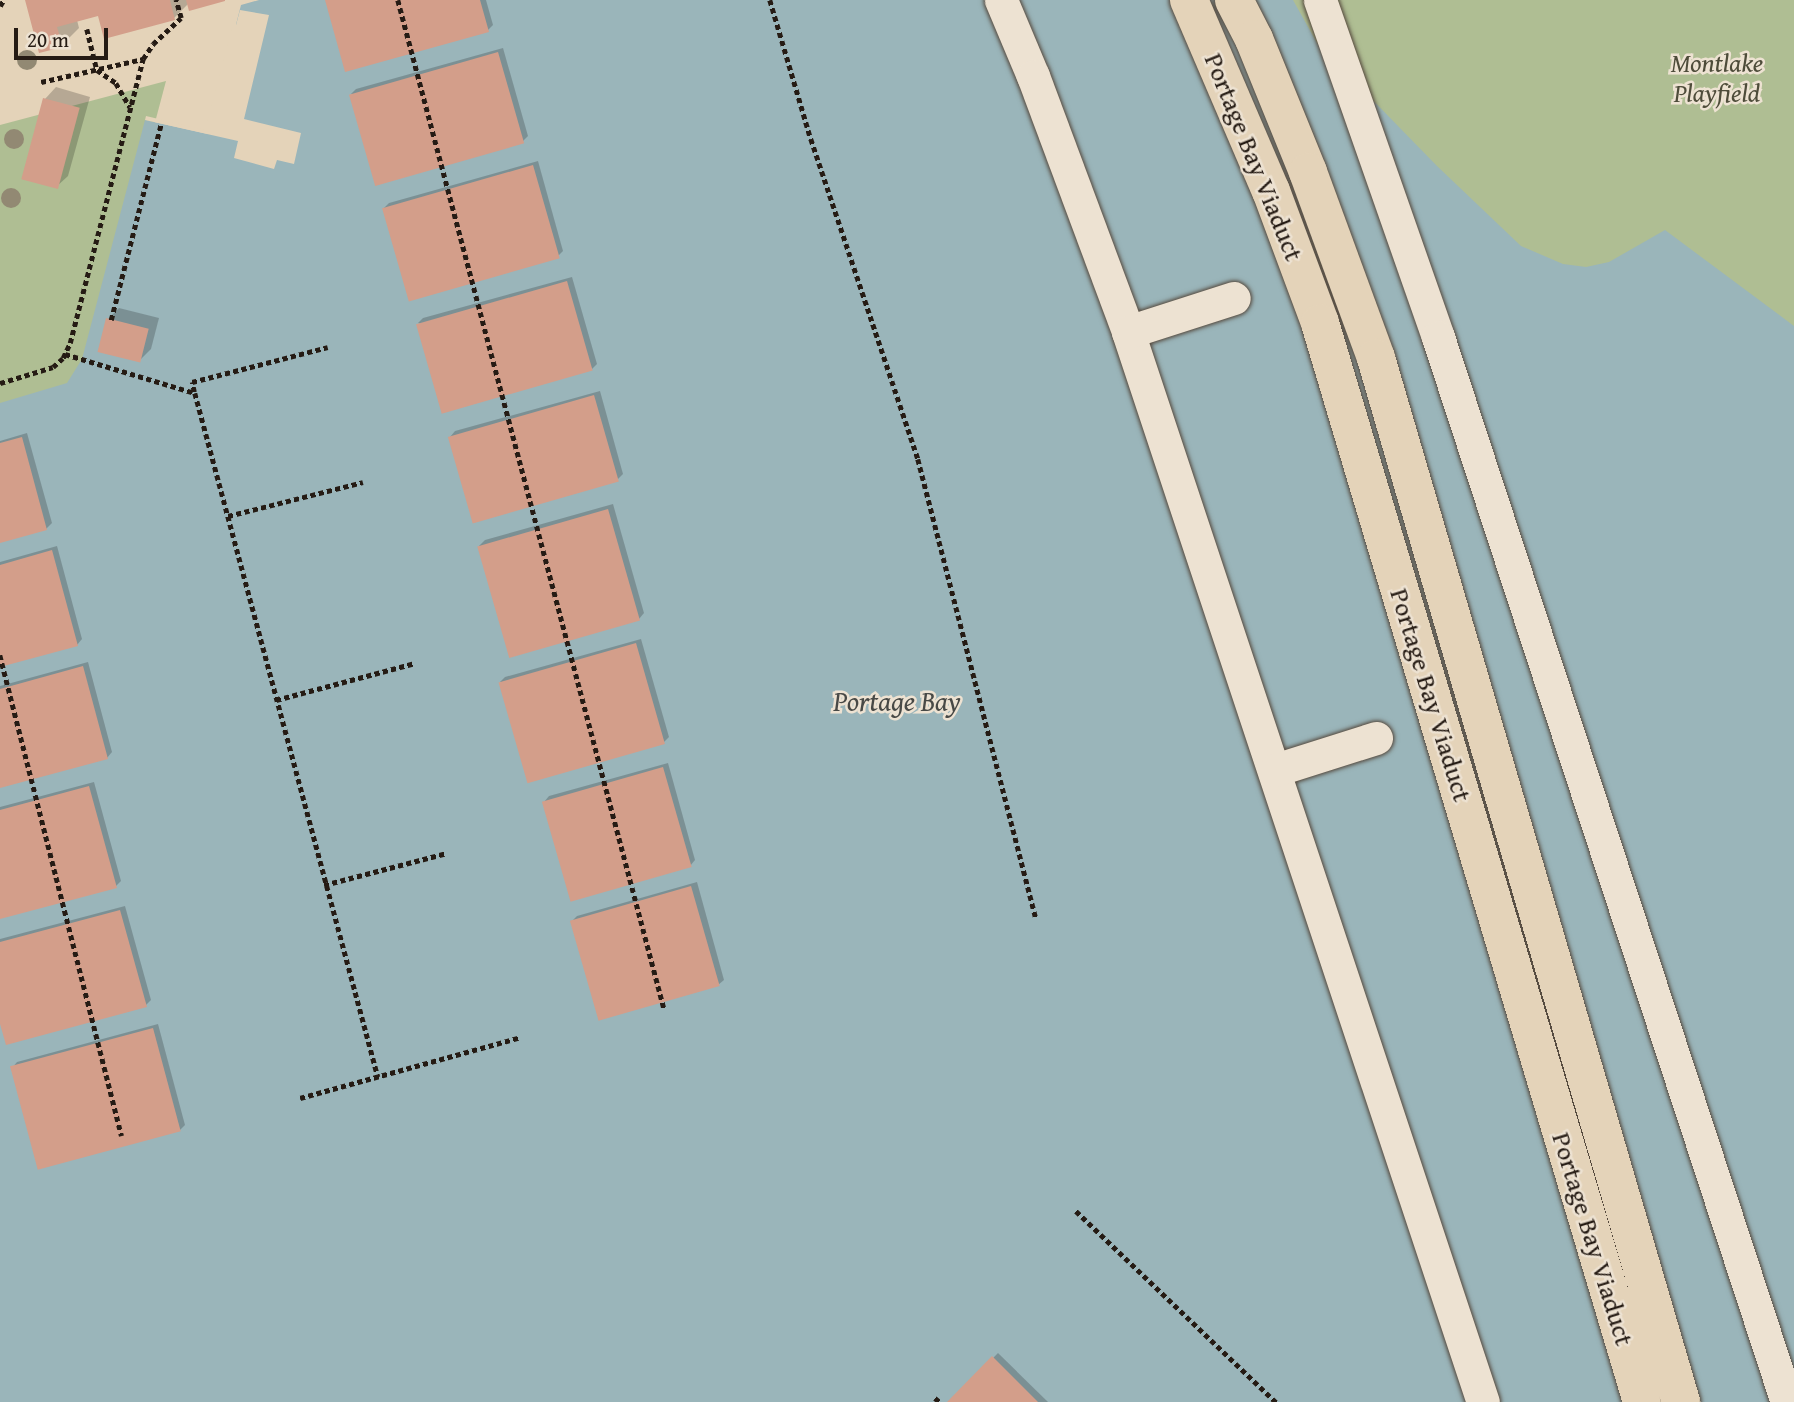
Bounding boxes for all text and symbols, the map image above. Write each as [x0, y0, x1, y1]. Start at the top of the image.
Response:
scale bar [18, 14, 112, 58]
text: 20 m [27, 24, 69, 55]
park label: Montlake Playfield [1671, 47, 1763, 108]
street label: Portage Bay Viaduct [1198, 49, 1310, 265]
street label: Portage Bay Viaduct [1384, 585, 1478, 805]
water label: Portage Bay [833, 684, 961, 718]
street label: Portage Bay Viaduct [1546, 1129, 1640, 1349]

